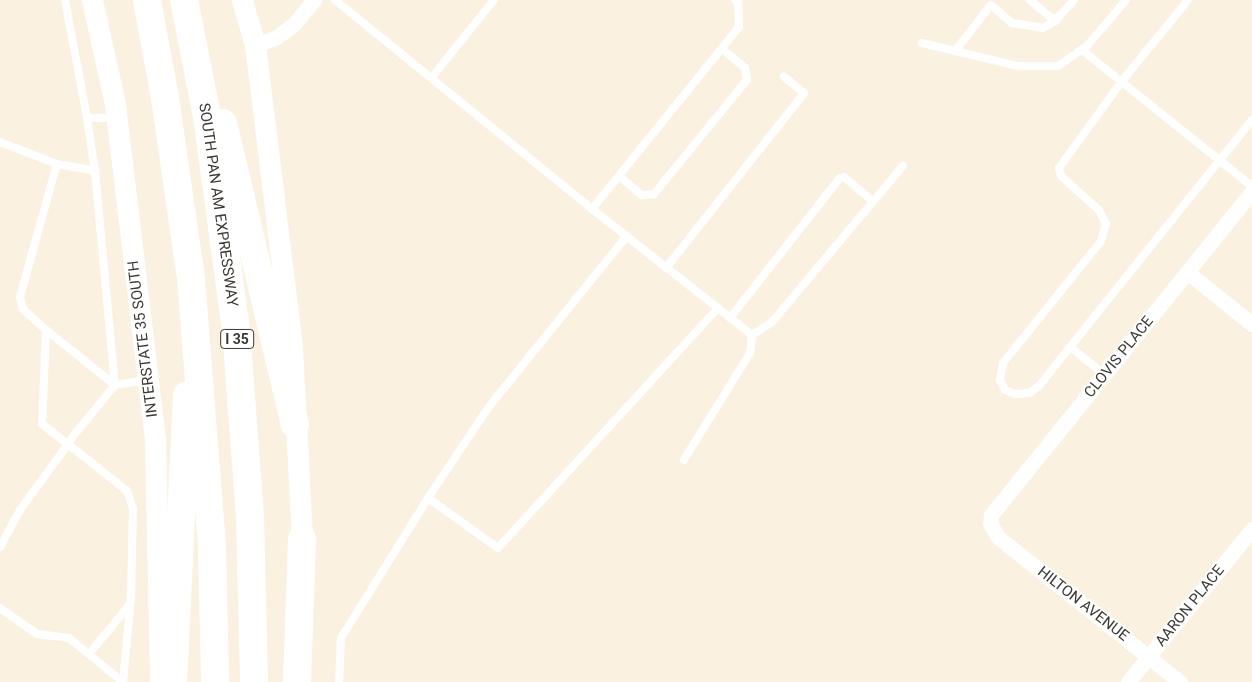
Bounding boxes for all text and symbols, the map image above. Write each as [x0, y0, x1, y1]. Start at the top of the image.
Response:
street label: SOUTH PAN AM EXPRESSWAY [195, 102, 241, 308]
street label: INTERSTATE 35 SOUTH [124, 260, 162, 418]
street label: CLOVIS PLACE [1081, 313, 1157, 401]
road number: I 35 [220, 328, 254, 350]
street label: AARON PLACE [1152, 562, 1228, 650]
street label: HILTON AVENUE [1034, 563, 1132, 645]

